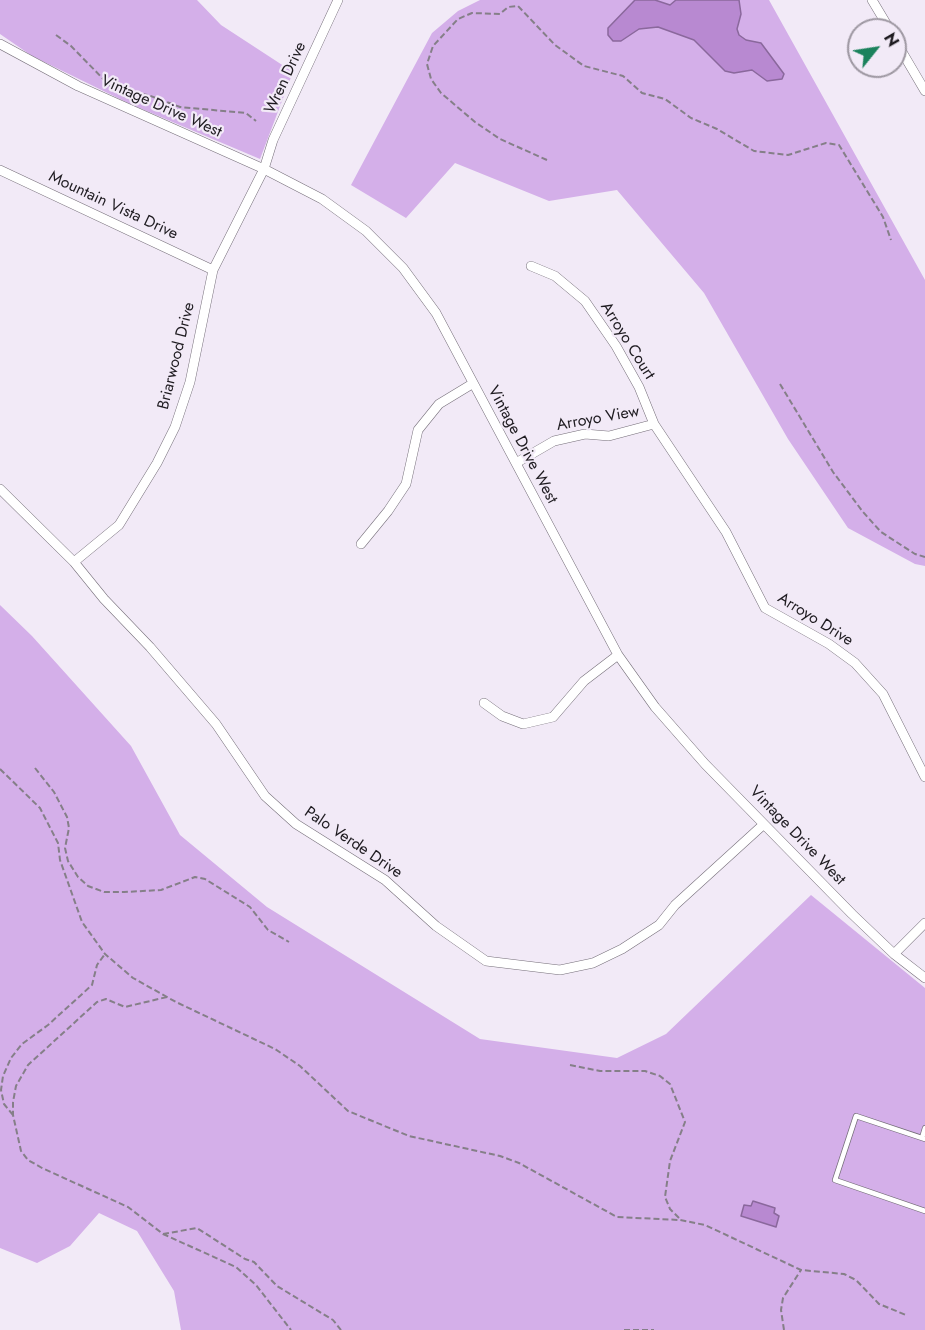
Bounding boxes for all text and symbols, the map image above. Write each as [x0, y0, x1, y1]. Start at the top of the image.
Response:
north arrow [847, 18, 907, 78]
text: N [878, 28, 904, 51]
street label: Wren Drive [261, 39, 311, 117]
street label: Vintage Drive West [98, 72, 224, 142]
street label: Mountain Vista Drive [45, 168, 181, 244]
street label: Arroyo Court [596, 299, 658, 383]
street label: Briarwood Drive [154, 300, 200, 412]
street label: Vintage Drive West [483, 383, 561, 507]
street label: Arroyo View [555, 402, 641, 436]
street label: Arroyo Drive [774, 589, 856, 651]
street label: Vintage Drive West [745, 782, 849, 890]
street label: Palo Verde Drive [300, 803, 406, 883]

